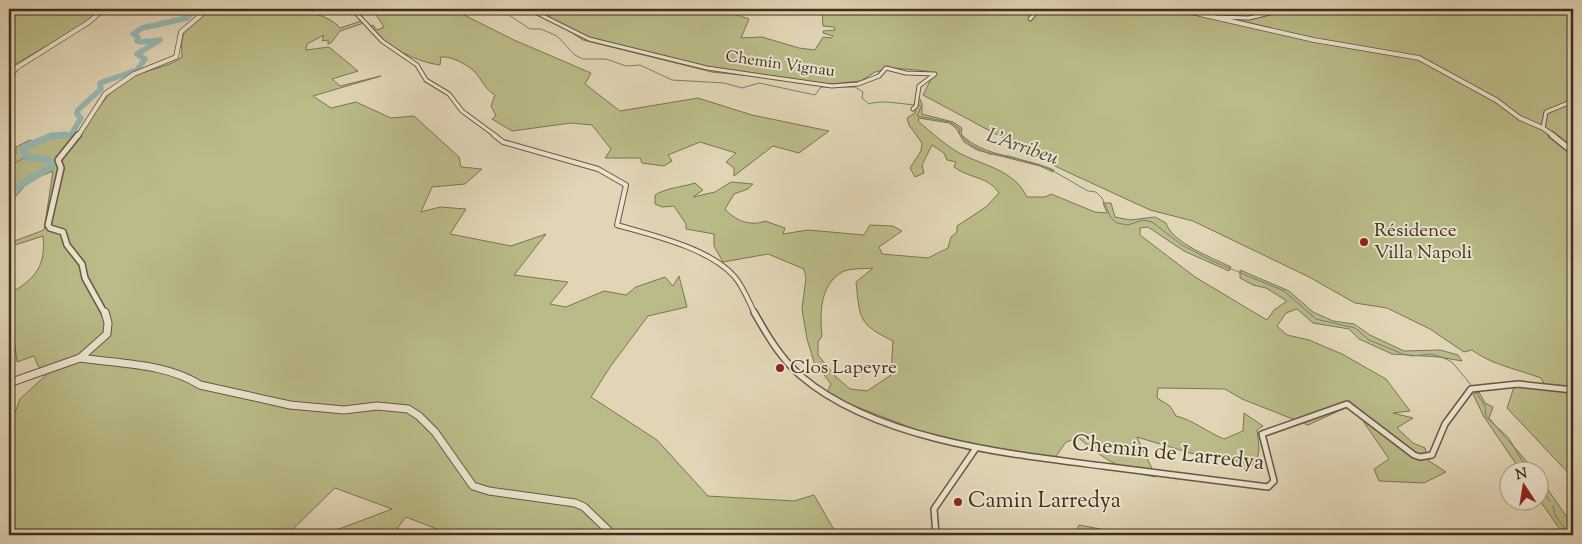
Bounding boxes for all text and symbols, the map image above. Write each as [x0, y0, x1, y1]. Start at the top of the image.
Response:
street label: Chemin Vignau [724, 46, 836, 84]
water label: L'Arribeu [982, 122, 1062, 174]
place label: Résidence Villa Napoli [1374, 218, 1472, 267]
marker: Résidence Villa Napoli [1358, 236, 1370, 248]
place label: Clos Lapeyre [790, 355, 897, 382]
marker: Clos Lapeyre [774, 362, 786, 374]
street label: Chemin de Larredya [1070, 428, 1266, 480]
north arrow [1500, 462, 1550, 512]
text: N [1514, 464, 1529, 486]
place label: Camin Larredya [968, 486, 1121, 518]
marker: Camin Larredya [952, 496, 964, 508]

